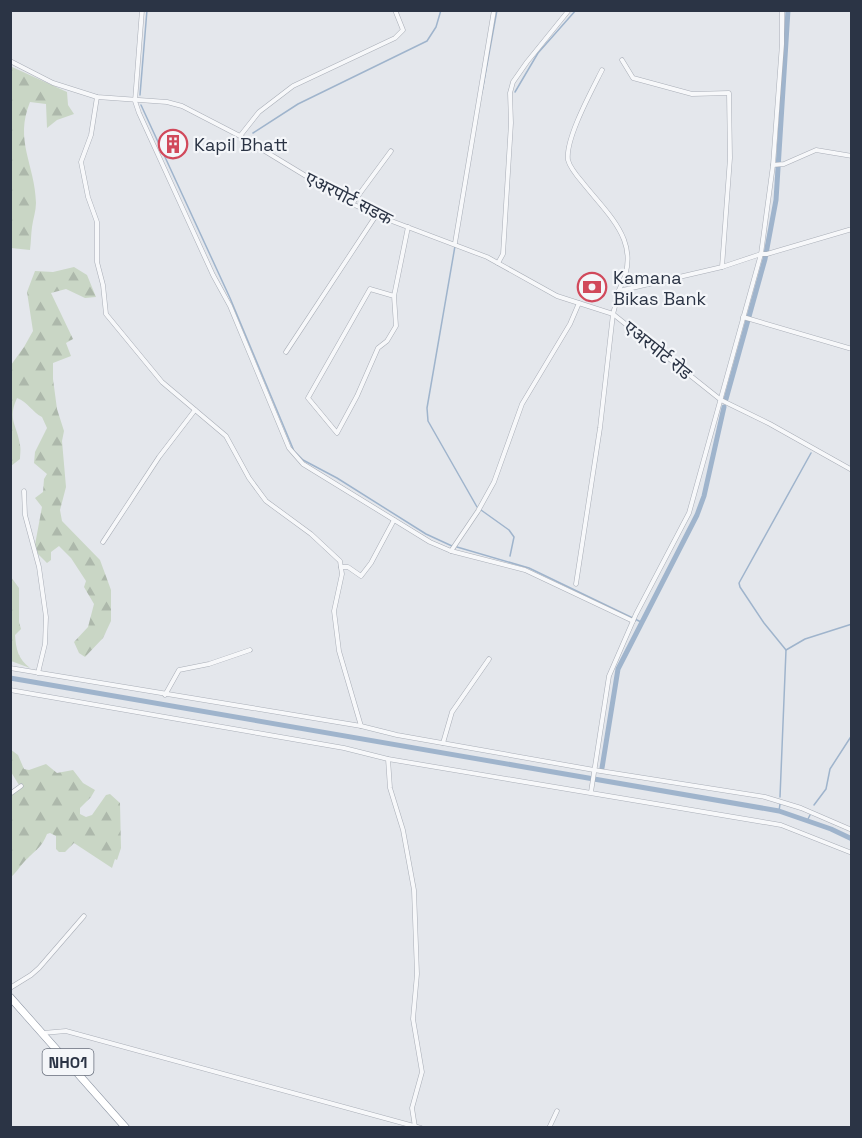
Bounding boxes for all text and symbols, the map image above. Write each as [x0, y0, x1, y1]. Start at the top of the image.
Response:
building icon: Kapil Bhatt [157, 128, 189, 160]
place label: Kapil Bhatt [194, 133, 288, 156]
street label: एअरपोर्ट सडक [301, 166, 398, 230]
place label: Kamana Bikas Bank [613, 266, 706, 310]
bank icon: Kamana Bikas Bank [576, 271, 608, 303]
street label: एअरपोर्ट रोड [619, 315, 697, 385]
road number: NH01 [42, 1049, 94, 1075]

